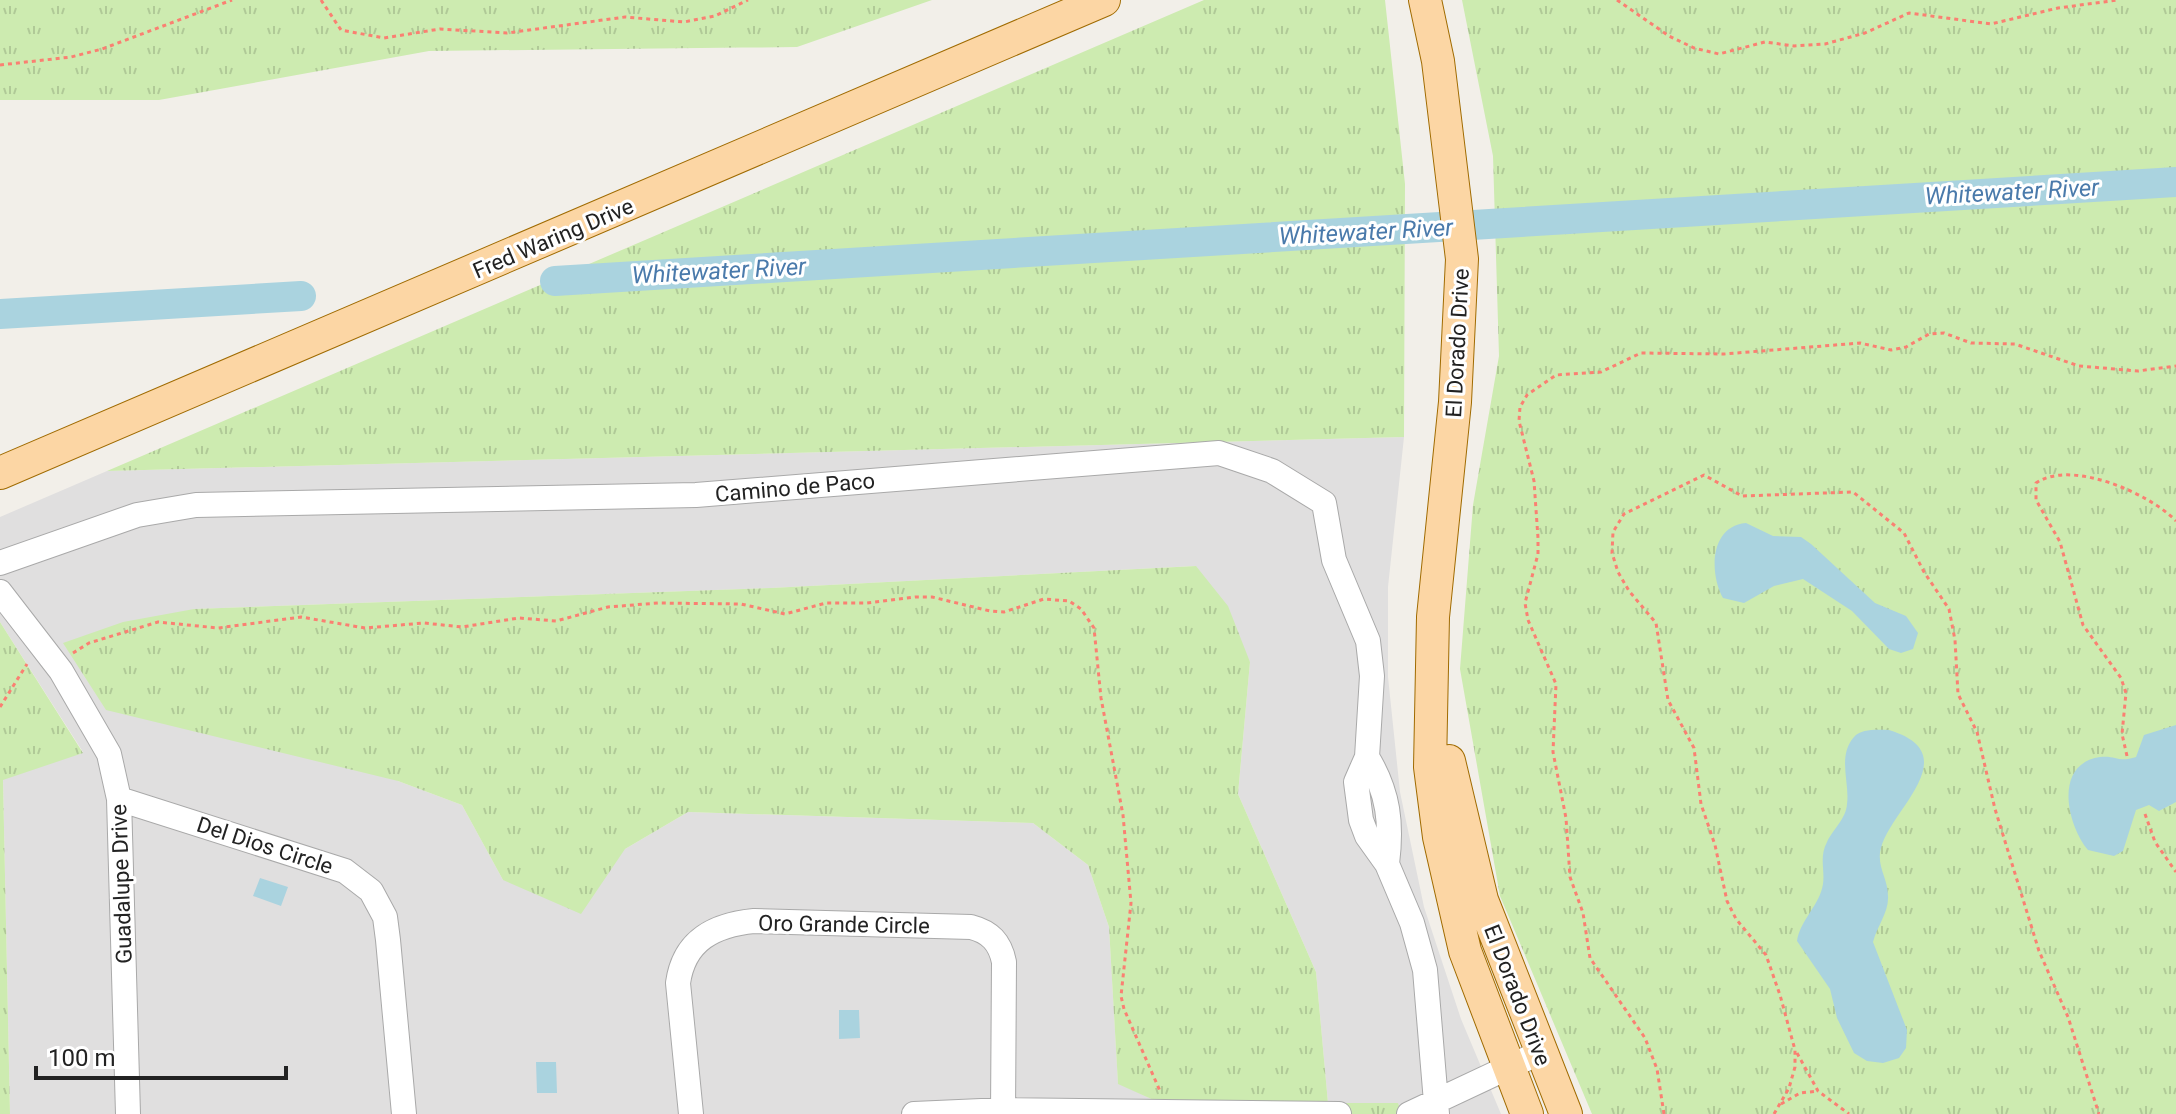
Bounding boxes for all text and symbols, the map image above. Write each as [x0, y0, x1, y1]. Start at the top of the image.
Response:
water label: Whitewater River [1924, 173, 2101, 211]
street label: Fred Waring Drive [469, 193, 637, 284]
water label: Whitewater River [1278, 213, 1455, 251]
water label: Whitewater River [631, 252, 808, 290]
street label: El Dorado Drive [1441, 268, 1474, 418]
street label: Camino de Paco [714, 468, 876, 507]
street label: Guadalupe Drive [106, 804, 137, 964]
street label: Del Dios Circle [194, 812, 336, 879]
street label: Oro Grande Circle [758, 911, 930, 938]
street label: El Dorado Drive [1479, 921, 1556, 1069]
scale bar [36, 1030, 286, 1080]
text: 100 m [48, 1044, 115, 1072]

